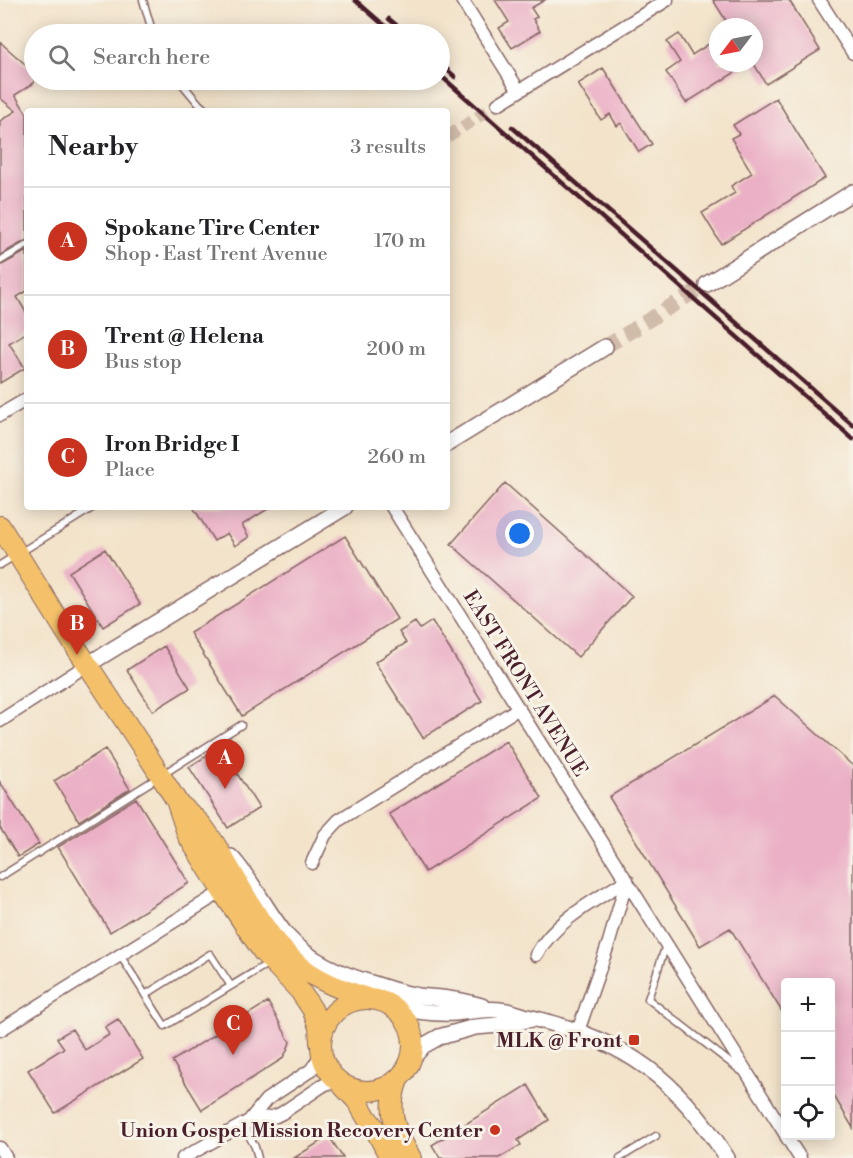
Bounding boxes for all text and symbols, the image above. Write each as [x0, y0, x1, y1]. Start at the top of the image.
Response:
north arrow [709, 18, 763, 72]
search box [24, 24, 450, 90]
icon: search [45, 41, 78, 74]
text: Search here [93, 44, 210, 71]
text: Nearby [48, 131, 138, 163]
text: 3 results [350, 135, 426, 160]
text: Spokane Tire Center [105, 215, 320, 242]
text: A [60, 229, 75, 254]
text: 170 m [374, 229, 426, 254]
text: Shop · East Trent Avenue [105, 242, 328, 267]
text: Trent @ Helena [105, 323, 264, 350]
text: B [60, 337, 75, 362]
text: 200 m [366, 337, 426, 362]
text: Bus stop [105, 350, 182, 375]
text: Iron Bridge I [105, 431, 240, 458]
text: C [60, 445, 75, 470]
text: 260 m [368, 445, 426, 470]
text: Place [105, 458, 155, 483]
your location [505, 519, 534, 548]
street label: EAST FRONT AVENUE [457, 586, 592, 782]
pin: B [58, 606, 97, 655]
pin: A [206, 740, 244, 789]
map controls [781, 978, 835, 1140]
button: + [781, 978, 835, 1032]
pin: C [214, 1006, 252, 1055]
place label: MLK @ Front [496, 1029, 623, 1054]
button: − [781, 1032, 835, 1086]
marker: MLK @ Front [627, 1033, 641, 1047]
button: locate [781, 1086, 835, 1140]
place label: Union Gospel Mission Recovery Center [120, 1119, 483, 1144]
marker: Union Gospel Mission Recovery Center [488, 1123, 502, 1137]

